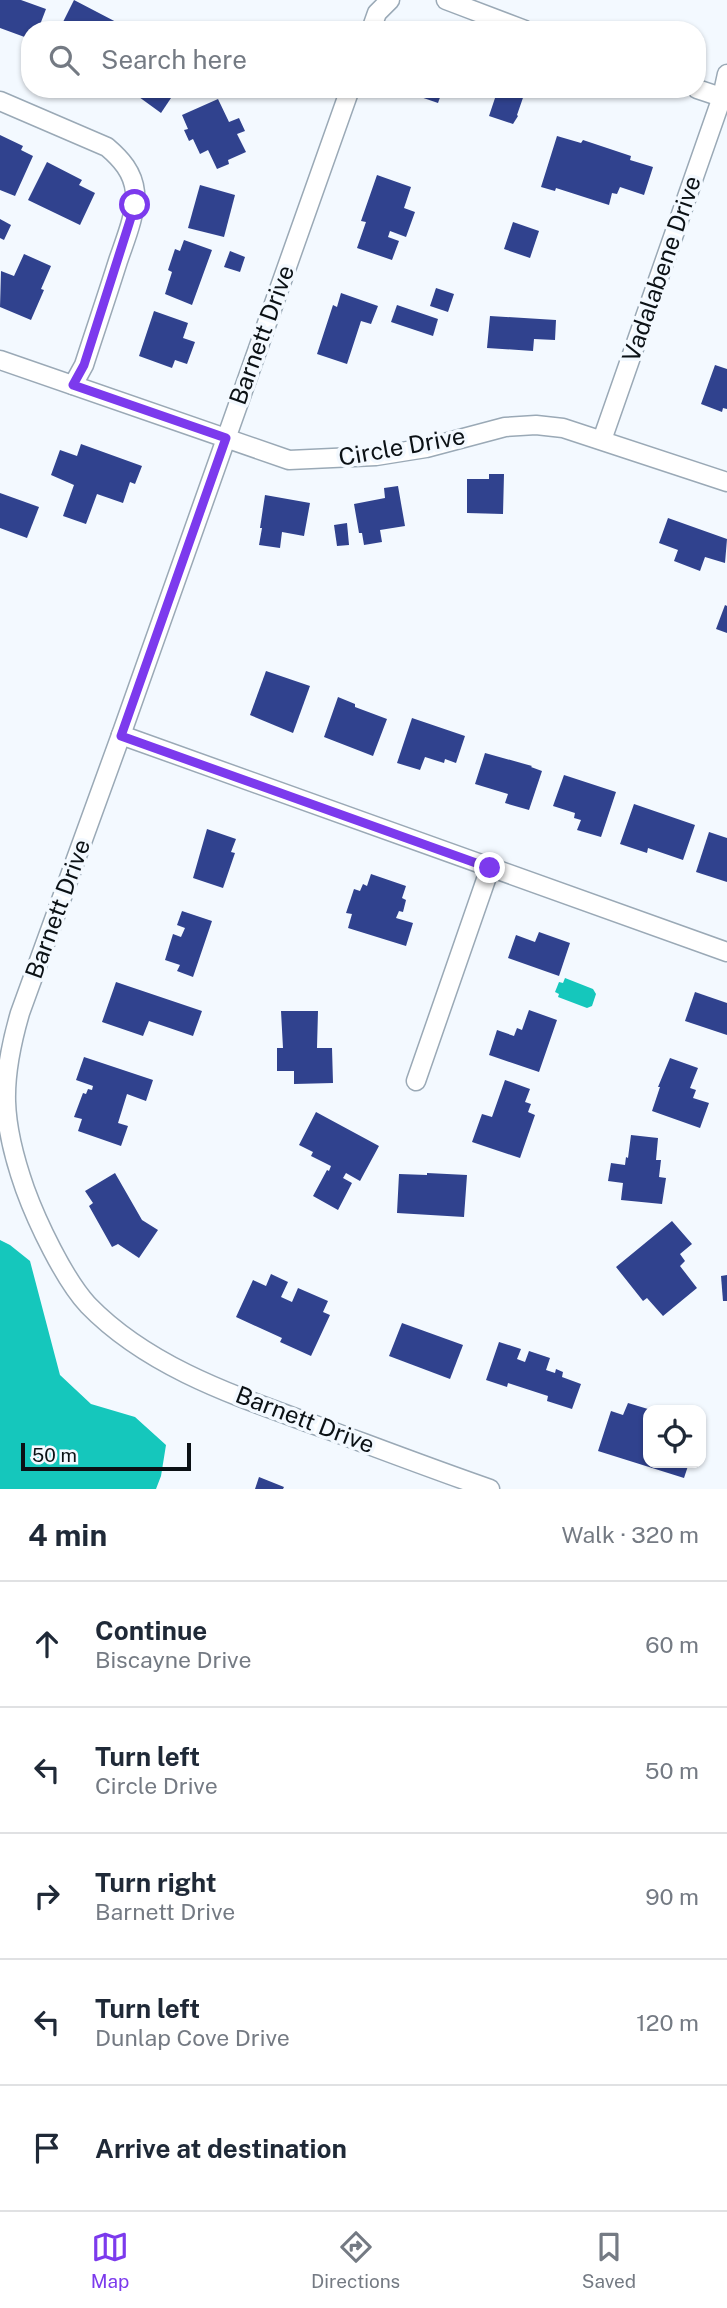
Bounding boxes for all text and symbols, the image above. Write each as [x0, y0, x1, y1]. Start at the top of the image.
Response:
search box [21, 21, 706, 98]
icon: search [45, 41, 83, 79]
text: Search here [101, 44, 247, 75]
street label: Vadalabene Drive [616, 172, 706, 365]
route start [119, 189, 150, 220]
street label: Barnett Drive [223, 261, 299, 408]
street label: Circle Drive [336, 421, 467, 471]
street label: Barnett Drive [19, 835, 95, 982]
route end [474, 852, 505, 883]
street label: Barnett Drive [232, 1380, 379, 1458]
map controls [643, 1405, 706, 1468]
button: locate [643, 1405, 706, 1468]
scale bar [21, 1440, 191, 1472]
text: 50 m [32, 1444, 77, 1466]
text: 4 min [28, 1517, 107, 1553]
text: Walk · 320 m [562, 1521, 699, 1548]
text: Continue [95, 1615, 207, 1646]
icon: ahead [28, 1625, 66, 1663]
text: 60 m [645, 1631, 699, 1658]
text: Biscayne Drive [95, 1646, 252, 1673]
text: Turn left [95, 1741, 200, 1772]
icon: left [28, 1751, 66, 1789]
text: 50 m [645, 1757, 699, 1784]
text: Circle Drive [95, 1772, 218, 1799]
text: Turn right [95, 1867, 217, 1898]
icon: right [28, 1877, 66, 1915]
text: 90 m [645, 1883, 699, 1910]
text: Barnett Drive [95, 1898, 235, 1925]
text: Turn left [95, 1993, 200, 2024]
icon: left [28, 2003, 66, 2041]
text: 120 m [636, 2009, 699, 2036]
text: Dunlap Cove Drive [95, 2024, 290, 2051]
icon: arrive [28, 2129, 66, 2167]
text: Arrive at destination [95, 2133, 347, 2164]
tab: Map [91, 2228, 129, 2292]
tab: Directions [311, 2228, 400, 2292]
tab: Saved [582, 2228, 636, 2292]

